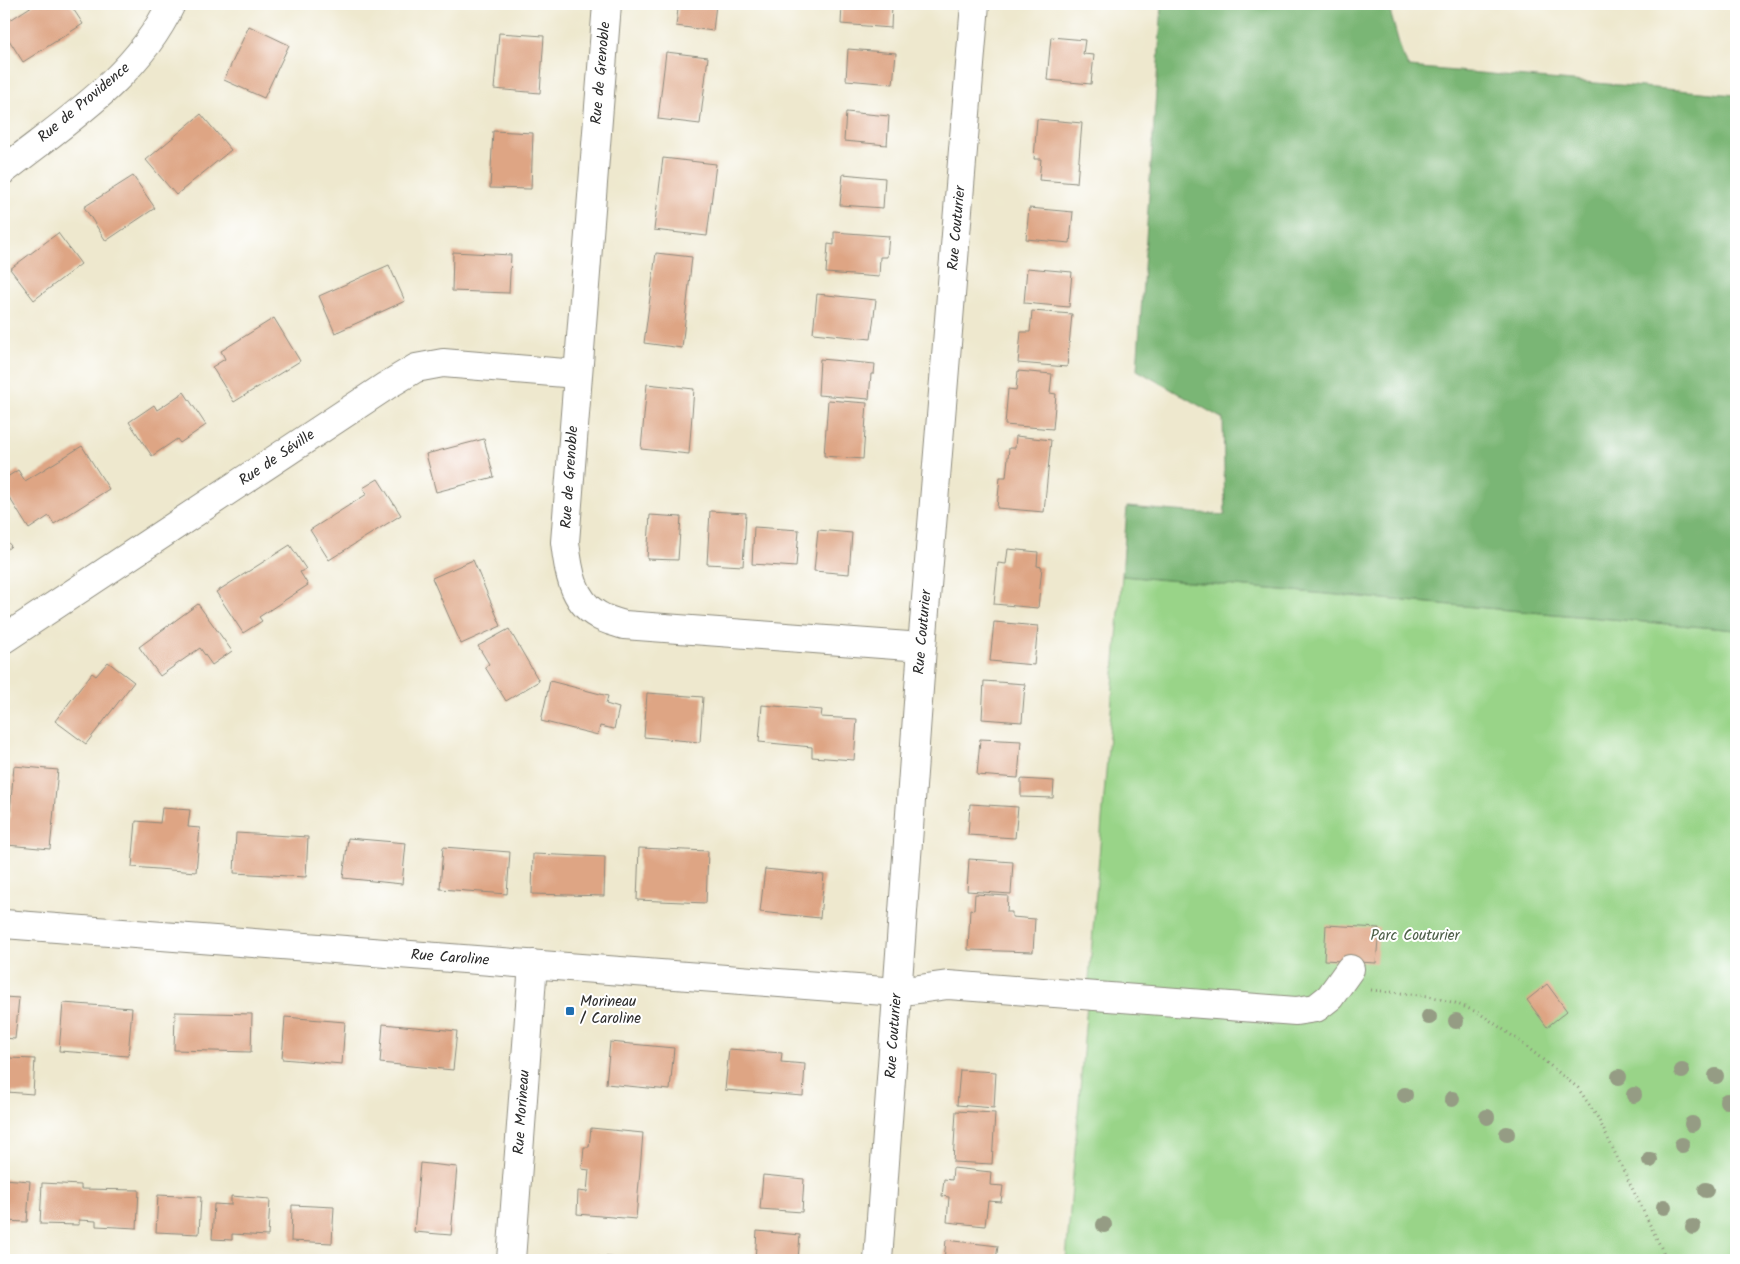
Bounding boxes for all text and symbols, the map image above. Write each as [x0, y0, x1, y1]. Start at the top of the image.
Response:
street label: Rue de Grenoble [585, 20, 617, 125]
street label: Rue de Providence [32, 57, 136, 149]
street label: Rue Couturier [941, 184, 973, 271]
street label: Rue de Séville [234, 423, 320, 492]
street label: Rue de Grenoble [554, 425, 586, 529]
street label: Rue Couturier [907, 588, 939, 675]
park label: Parc Couturier [1370, 924, 1461, 948]
street label: Rue Caroline [410, 943, 490, 973]
place label: Morineau / Caroline [580, 990, 641, 1031]
street label: Rue Couturier [879, 992, 909, 1079]
marker: Morineau / Caroline [564, 1005, 576, 1017]
street label: Rue Morineau [507, 1069, 537, 1155]

